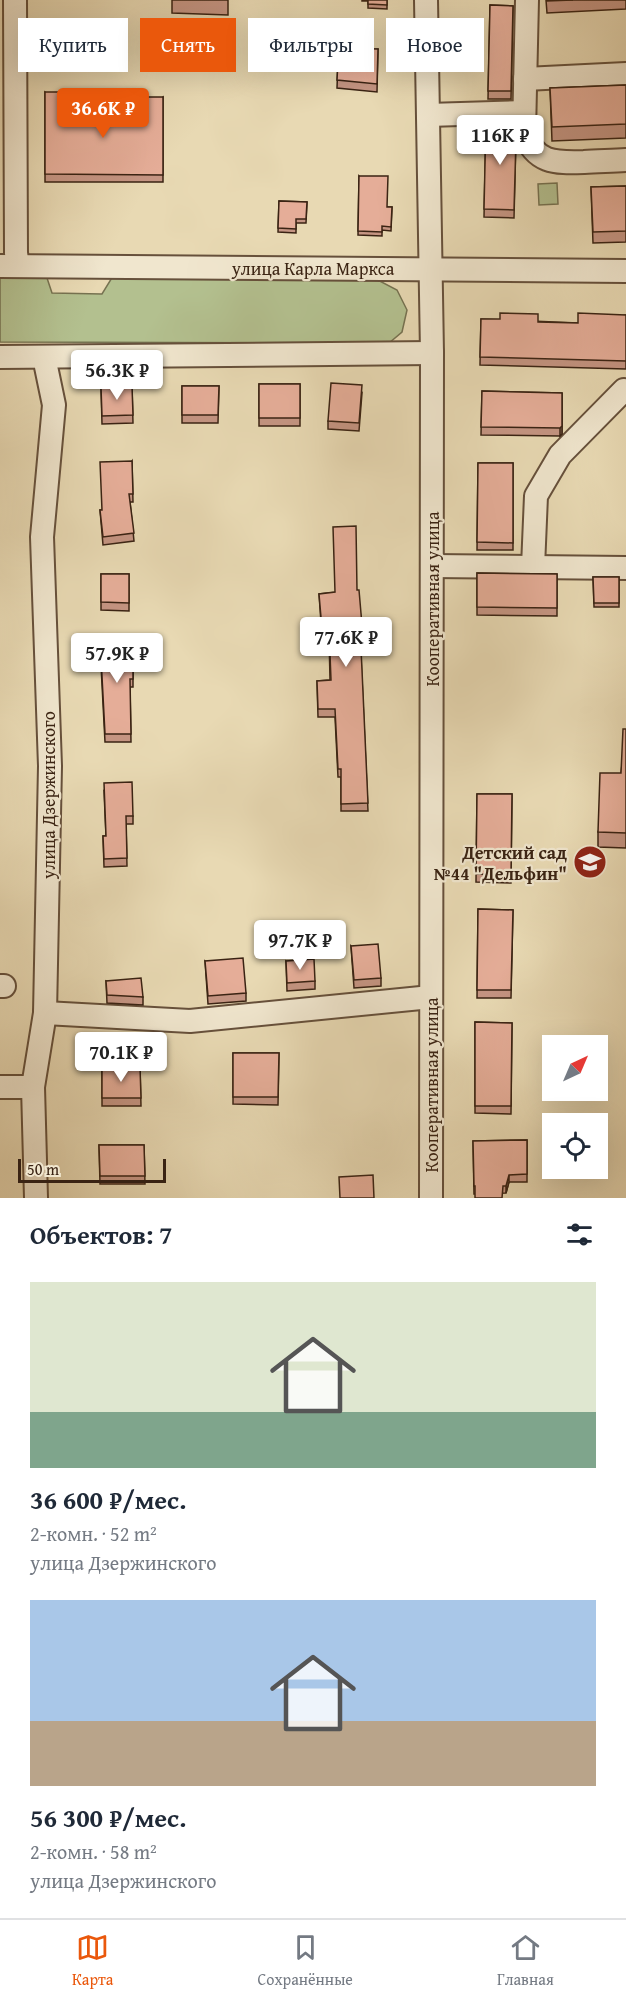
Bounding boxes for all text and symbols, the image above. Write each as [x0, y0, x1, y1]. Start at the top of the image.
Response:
chip: Купить [18, 18, 128, 72]
chip: Снять [140, 18, 236, 72]
chip: Фильтры [248, 18, 374, 72]
chip: Новое [386, 18, 484, 72]
pin: 36.6K ₽ [48, 88, 158, 139]
text: 36.6K ₽ [71, 93, 135, 122]
pin: 116K ₽ [451, 115, 549, 166]
text: 116K ₽ [471, 120, 529, 149]
street label: улица Карла Маркса [231, 255, 395, 282]
pin: 56.3K ₽ [62, 350, 172, 401]
text: 56.3K ₽ [85, 355, 149, 384]
street label: Кооперативная улица [419, 511, 446, 687]
pin: 77.6K ₽ [291, 617, 401, 668]
text: 77.6K ₽ [314, 622, 378, 651]
pin: 57.9K ₽ [62, 633, 172, 684]
text: 57.9K ₽ [85, 638, 149, 667]
street label: улица Дзержинского [35, 711, 62, 880]
place label: Детский сад №44 "Дельфин" [433, 839, 567, 887]
school or university icon: Детский сад №44 "Дельфин" [572, 844, 608, 880]
pin: 97.7K ₽ [245, 920, 355, 971]
text: 97.7K ₽ [268, 925, 332, 954]
street label: Кооперативная улица [418, 997, 445, 1173]
pin: 70.1K ₽ [66, 1032, 176, 1083]
north arrow [542, 1035, 608, 1101]
map controls [542, 1035, 608, 1179]
text: 70.1K ₽ [89, 1037, 153, 1066]
button: locate [542, 1113, 608, 1179]
scale bar [18, 1156, 166, 1184]
text: 50 m [27, 1157, 59, 1181]
text: Объектов: 7 [30, 1215, 173, 1254]
icon: filters [563, 1218, 596, 1251]
icon: home [259, 1321, 367, 1429]
text: 36 600 ₽/мес. [30, 1480, 186, 1519]
text: 2-комн. · 52 m² [30, 1519, 157, 1548]
text: улица Дзержинского [30, 1548, 216, 1577]
icon: home [259, 1639, 367, 1747]
text: 56 300 ₽/мес. [30, 1798, 186, 1837]
text: 2-комн. · 58 m² [30, 1837, 157, 1866]
text: улица Дзержинского [30, 1866, 216, 1895]
tab: Карта [72, 1931, 113, 1991]
tab: Сохранённые [258, 1931, 353, 1991]
tab: Главная [497, 1931, 554, 1991]

